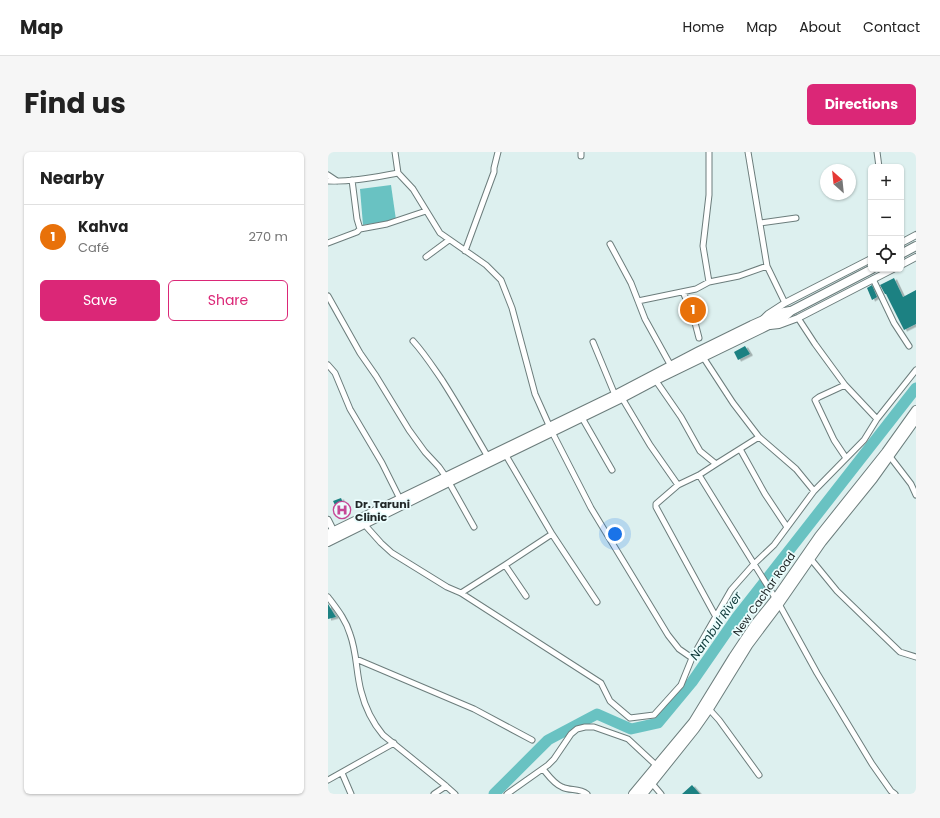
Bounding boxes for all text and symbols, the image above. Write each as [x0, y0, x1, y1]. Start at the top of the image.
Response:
text: Map [20, 14, 63, 41]
text: Home [682, 17, 724, 37]
text: Map [746, 17, 777, 37]
text: About [799, 17, 841, 37]
text: Contact [863, 17, 920, 37]
text: Find us [24, 84, 126, 123]
button: Directions [807, 84, 916, 125]
north arrow [820, 164, 856, 200]
map controls [868, 164, 904, 272]
button: + [868, 164, 904, 200]
text: Nearby [40, 166, 104, 190]
button: − [868, 200, 904, 236]
text: Kahva [78, 216, 128, 237]
text: 1 [51, 227, 55, 246]
text: 270 m [248, 227, 288, 246]
button: locate [868, 236, 904, 272]
text: Café [78, 238, 109, 257]
button: Save [40, 280, 160, 321]
button: Share [168, 280, 288, 321]
pin: 1 [680, 295, 706, 325]
place label: Dr. Taruni Clinic [355, 496, 410, 525]
hospital icon: Dr. Taruni Clinic [332, 500, 352, 520]
your location [605, 524, 625, 544]
street label: New Cachar Road [729, 549, 799, 639]
water label: Nambul River [686, 588, 746, 663]

